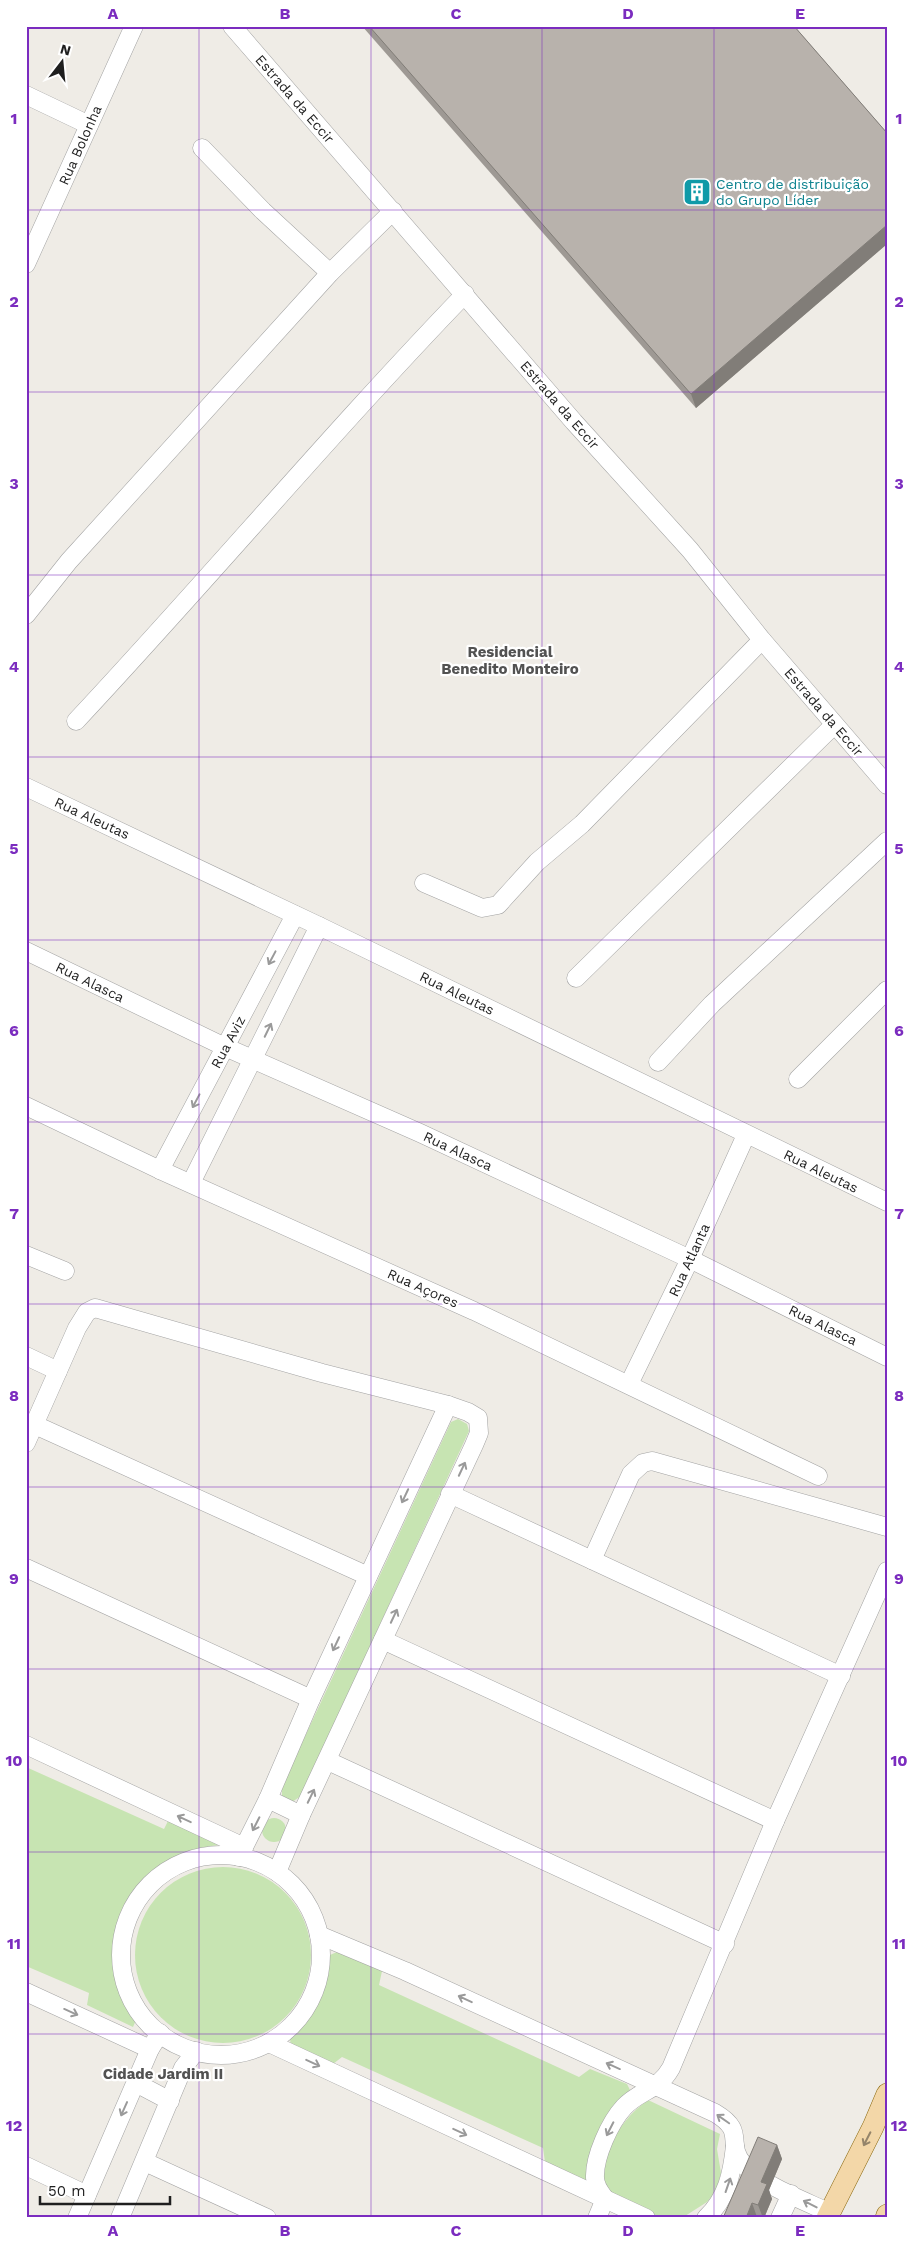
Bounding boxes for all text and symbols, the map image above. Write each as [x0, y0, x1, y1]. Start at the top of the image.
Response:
text: A [108, 4, 119, 23]
text: B [280, 4, 291, 23]
text: C [451, 4, 462, 23]
text: D [622, 4, 634, 23]
text: E [795, 4, 805, 23]
north arrow [38, 38, 88, 88]
text: N [58, 40, 73, 59]
street label: Estrada da Eccir [252, 52, 338, 147]
street label: Rua Bolonha [55, 103, 105, 187]
text: 1 [11, 109, 17, 128]
text: 1 [896, 109, 902, 128]
place label: Centro de distribuição do Grupo Líder [716, 176, 869, 208]
building icon: Centro de distribuição do Grupo Líder [682, 177, 712, 207]
text: 2 [9, 292, 19, 311]
text: 2 [894, 292, 904, 311]
street label: Estrada da Eccir [517, 358, 603, 453]
text: 3 [9, 474, 19, 493]
text: 3 [894, 474, 904, 493]
district label: Residencial Benedito Monteiro [441, 643, 579, 678]
text: 4 [9, 657, 19, 676]
text: 4 [894, 657, 904, 676]
street label: Estrada da Eccir [781, 665, 867, 760]
street label: Rua Aleutas [52, 794, 132, 842]
text: 5 [9, 839, 19, 858]
text: 5 [894, 839, 904, 858]
one-way arrow [267, 950, 277, 964]
street label: Rua Alasca [53, 959, 127, 1005]
street label: Rua Aleutas [417, 968, 497, 1018]
street label: Rua Aviz [208, 1013, 248, 1071]
text: 6 [9, 1021, 19, 1040]
text: 6 [894, 1021, 904, 1040]
one-way arrow [263, 1023, 273, 1038]
one-way arrow [191, 1094, 201, 1109]
street label: Rua Alasca [421, 1128, 495, 1174]
street label: Rua Aleutas [781, 1146, 861, 1196]
text: 7 [9, 1204, 19, 1223]
text: 7 [894, 1204, 904, 1223]
street label: Rua Atlanta [665, 1221, 713, 1299]
street label: Rua Açores [385, 1265, 461, 1311]
street label: Rua Alasca [786, 1302, 860, 1348]
text: 8 [9, 1386, 19, 1405]
text: 8 [894, 1386, 904, 1405]
one-way arrow [458, 1462, 468, 1477]
one-way arrow [399, 1488, 409, 1503]
text: 9 [9, 1569, 19, 1588]
text: 9 [894, 1569, 904, 1588]
one-way arrow [389, 1609, 399, 1624]
one-way arrow [331, 1636, 341, 1651]
text: 10 [5, 1751, 23, 1770]
text: 10 [890, 1751, 908, 1770]
one-way arrow [306, 1788, 316, 1803]
one-way arrow [177, 1814, 192, 1823]
one-way arrow [250, 1816, 260, 1831]
text: 11 [7, 1934, 21, 1953]
text: 11 [892, 1934, 906, 1953]
one-way arrow [458, 1993, 473, 2003]
one-way arrow [63, 2008, 78, 2018]
one-way arrow [305, 2059, 320, 2069]
one-way arrow [606, 2060, 621, 2070]
district label: Cidade Jardim II [103, 2065, 223, 2083]
one-way arrow [119, 2101, 129, 2116]
one-way arrow [716, 2114, 730, 2124]
text: 12 [6, 2116, 22, 2135]
text: 12 [891, 2116, 907, 2135]
one-way arrow [604, 2121, 614, 2136]
one-way arrow [452, 2128, 467, 2137]
one-way arrow [862, 2131, 871, 2146]
scale bar [40, 2174, 170, 2206]
one-way arrow [723, 2177, 733, 2193]
text: 50 m [48, 2182, 85, 2200]
one-way arrow [803, 2198, 818, 2208]
text: A [108, 2221, 119, 2240]
text: B [280, 2221, 291, 2240]
text: C [451, 2221, 462, 2240]
text: D [622, 2221, 634, 2240]
text: E [795, 2221, 805, 2240]

